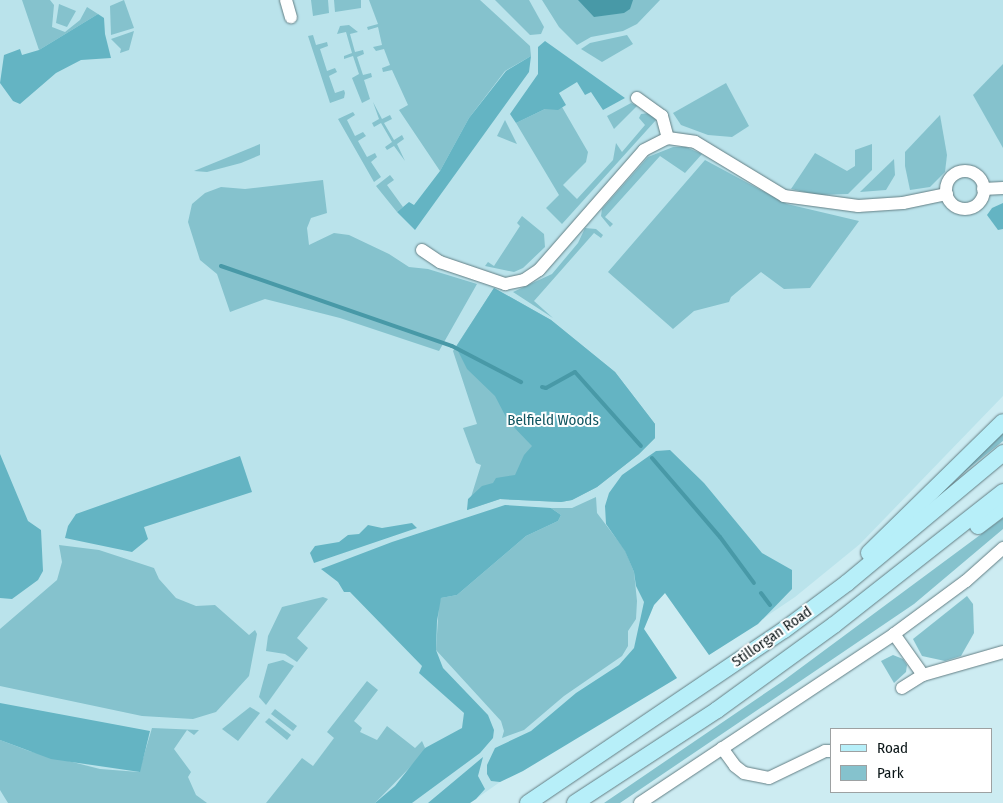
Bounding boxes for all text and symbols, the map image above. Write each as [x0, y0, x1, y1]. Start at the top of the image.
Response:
park label: Belfield Woods [507, 412, 599, 430]
street label: Stillorgan Road [729, 603, 815, 671]
legend [830, 728, 993, 793]
text: Road [877, 739, 908, 757]
text: Park [877, 764, 904, 782]

